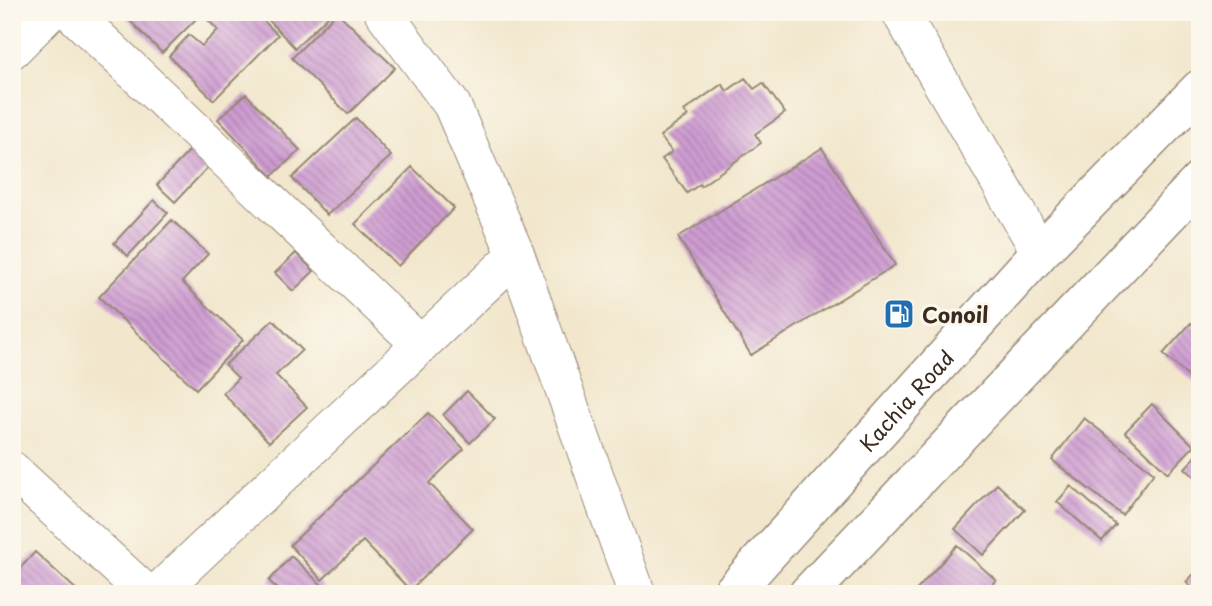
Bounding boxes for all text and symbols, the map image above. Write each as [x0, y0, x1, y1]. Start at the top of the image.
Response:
fuel station icon: Conoil [882, 297, 916, 331]
place label: Conoil [922, 298, 989, 330]
street label: Kachia Road [851, 342, 961, 459]

